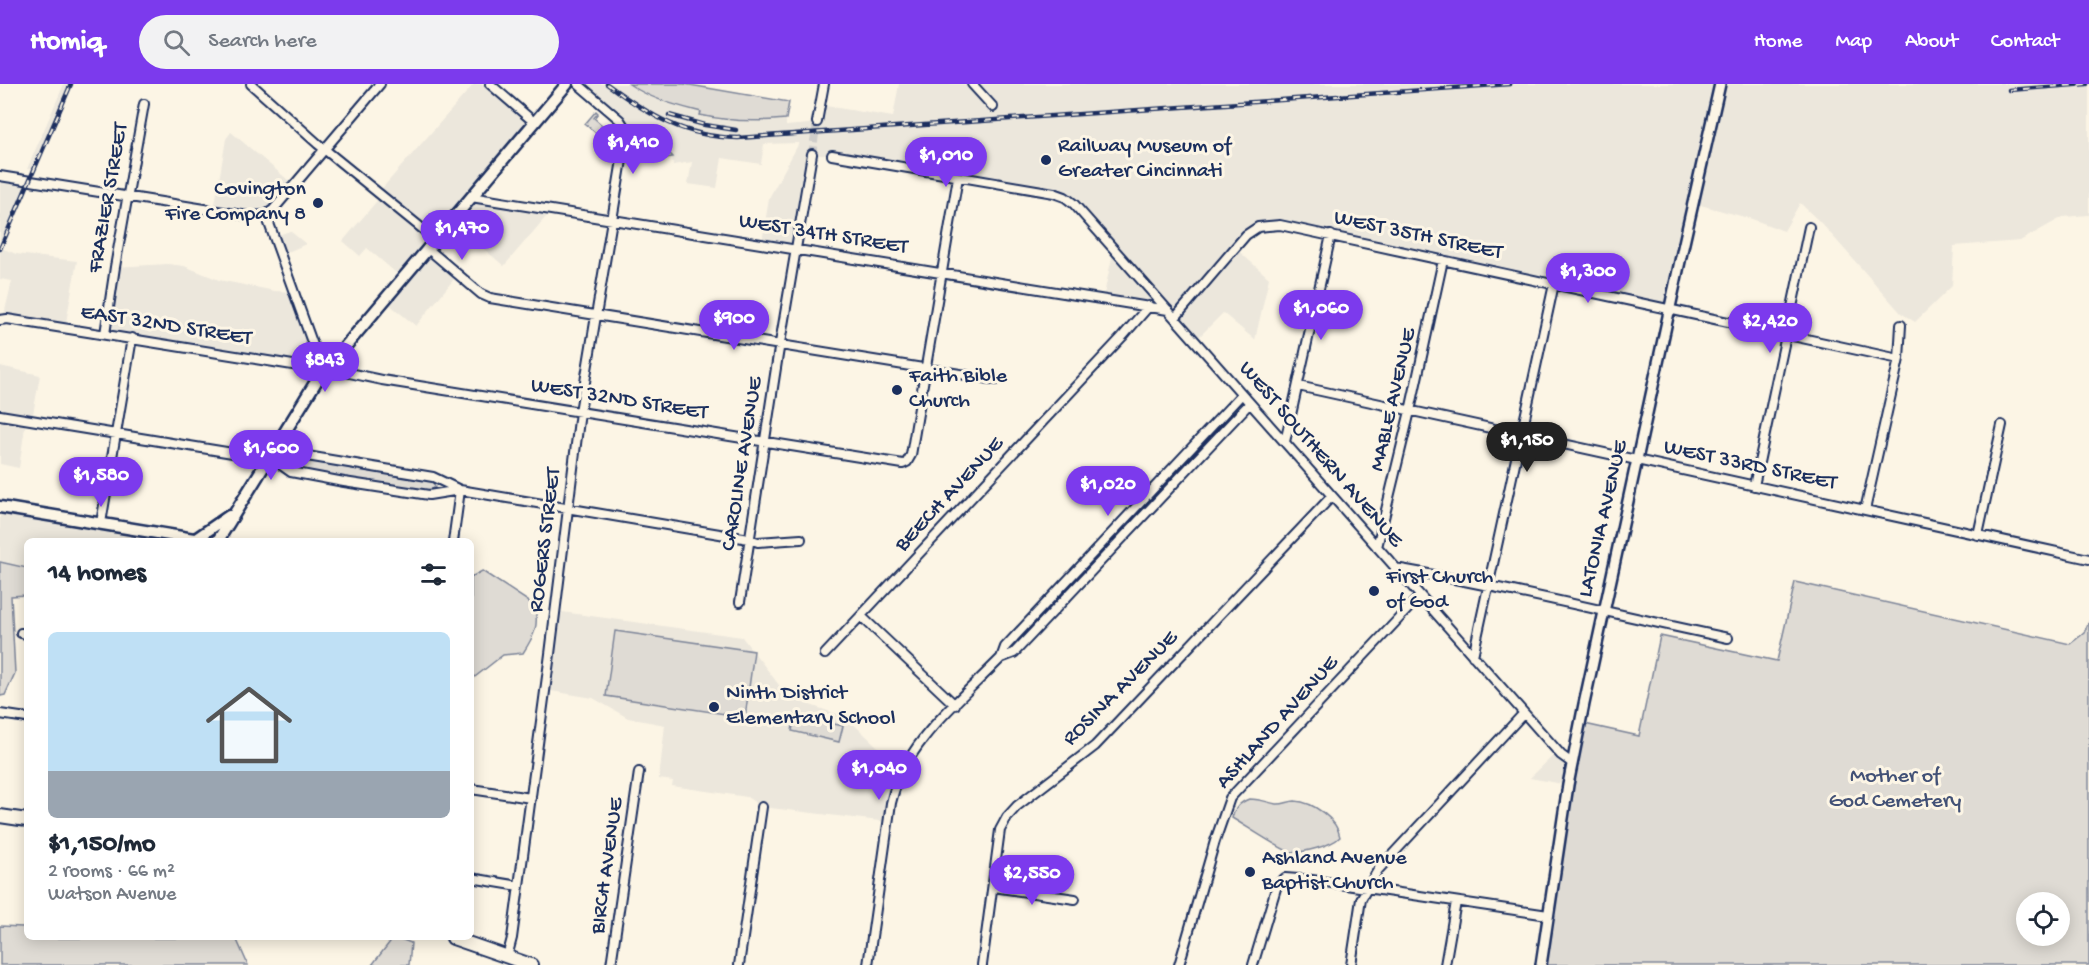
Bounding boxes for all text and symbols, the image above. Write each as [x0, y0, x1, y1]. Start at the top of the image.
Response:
search box [139, 15, 559, 69]
text: Homiq [30, 26, 103, 59]
icon: search [160, 26, 193, 59]
text: Search here [208, 29, 317, 55]
text: Home [1754, 30, 1802, 55]
text: Map [1835, 30, 1872, 55]
text: About [1905, 30, 1958, 55]
text: Contact [1991, 30, 2059, 55]
street label: FRAZIER STREET [83, 119, 135, 276]
pin: $1,410 [584, 124, 682, 175]
text: $1,410 [607, 132, 659, 155]
place label: Railway Museum of Greater Cincinnati [1058, 134, 1233, 185]
pin: $1,010 [897, 137, 995, 188]
text: $1,010 [919, 145, 973, 168]
marker: Railway Museum of Greater Cincinnati [1039, 153, 1053, 167]
place label: Covington Fire Company 8 [164, 177, 307, 228]
marker: Covington Fire Company 8 [311, 196, 325, 210]
street label: WEST 35TH STREET [1331, 205, 1506, 267]
street label: WEST 34TH STREET [737, 209, 911, 261]
pin: $1,470 [413, 210, 511, 261]
text: $1,470 [435, 218, 489, 241]
pin: $1,300 [1539, 253, 1637, 304]
text: $1,300 [1560, 261, 1616, 284]
pin: $1,060 [1272, 290, 1370, 341]
text: $1,060 [1293, 298, 1349, 321]
street label: EAST 32ND STREET [79, 300, 255, 353]
pin: $900 [698, 300, 770, 351]
pin: $2,420 [1721, 303, 1819, 354]
text: $900 [713, 308, 755, 331]
text: $2,420 [1742, 311, 1798, 334]
street label: MABLE AVENUE [1365, 325, 1423, 474]
pin: $843 [289, 342, 361, 393]
text: $843 [305, 350, 345, 373]
street label: WEST SOUTHERN AVENUE [1232, 357, 1409, 554]
place label: Faith Bible Church [908, 364, 1008, 415]
street label: WEST 32ND STREET [529, 373, 711, 427]
street label: CAROLINE AVENUE [716, 374, 770, 553]
marker: Faith Bible Church [890, 383, 904, 397]
pin: $1,150 [1478, 422, 1576, 473]
pin: $1,600 [222, 430, 320, 481]
text: $1,150 [1500, 430, 1554, 453]
street label: BEECH AVENUE [889, 431, 1011, 559]
street label: WEST 33RD STREET [1661, 435, 1840, 497]
street label: LATONIA AVENUE [1573, 437, 1635, 600]
text: $1,600 [243, 438, 299, 461]
pin: $1,580 [52, 457, 150, 508]
text: $1,580 [73, 465, 129, 488]
street label: ROGERS STREET [524, 465, 568, 614]
pin: $1,020 [1059, 466, 1157, 517]
text: $1,020 [1080, 474, 1136, 497]
icon: filters [417, 558, 450, 591]
text: 14 homes [48, 559, 146, 590]
place label: First Church of God [1385, 565, 1493, 616]
marker: First Church of God [1367, 584, 1381, 598]
street label: ROSINA AVENUE [1058, 625, 1185, 752]
street label: ASHLAND AVENUE [1211, 650, 1346, 795]
icon: home [195, 671, 303, 779]
place label: Ninth District Elementary School [726, 681, 896, 732]
marker: Ninth District Elementary School [707, 700, 721, 714]
pin: $1,040 [830, 750, 928, 801]
text: $1,040 [851, 758, 907, 781]
park label: Mother of God Cemetery [1829, 764, 1961, 815]
street label: BIRCH AVENUE [585, 795, 631, 937]
text: $1,150/mo [48, 830, 155, 861]
place label: Ashland Avenue Baptist Church [1261, 846, 1407, 897]
pin: $2,550 [983, 855, 1081, 906]
text: 2 rooms · 66 m² [48, 861, 175, 884]
text: $2,550 [1003, 863, 1061, 886]
marker: Ashland Avenue Baptist Church [1243, 865, 1257, 879]
text: Watson Avenue [48, 884, 176, 907]
map controls [2016, 892, 2070, 946]
button: locate [2016, 892, 2070, 946]

